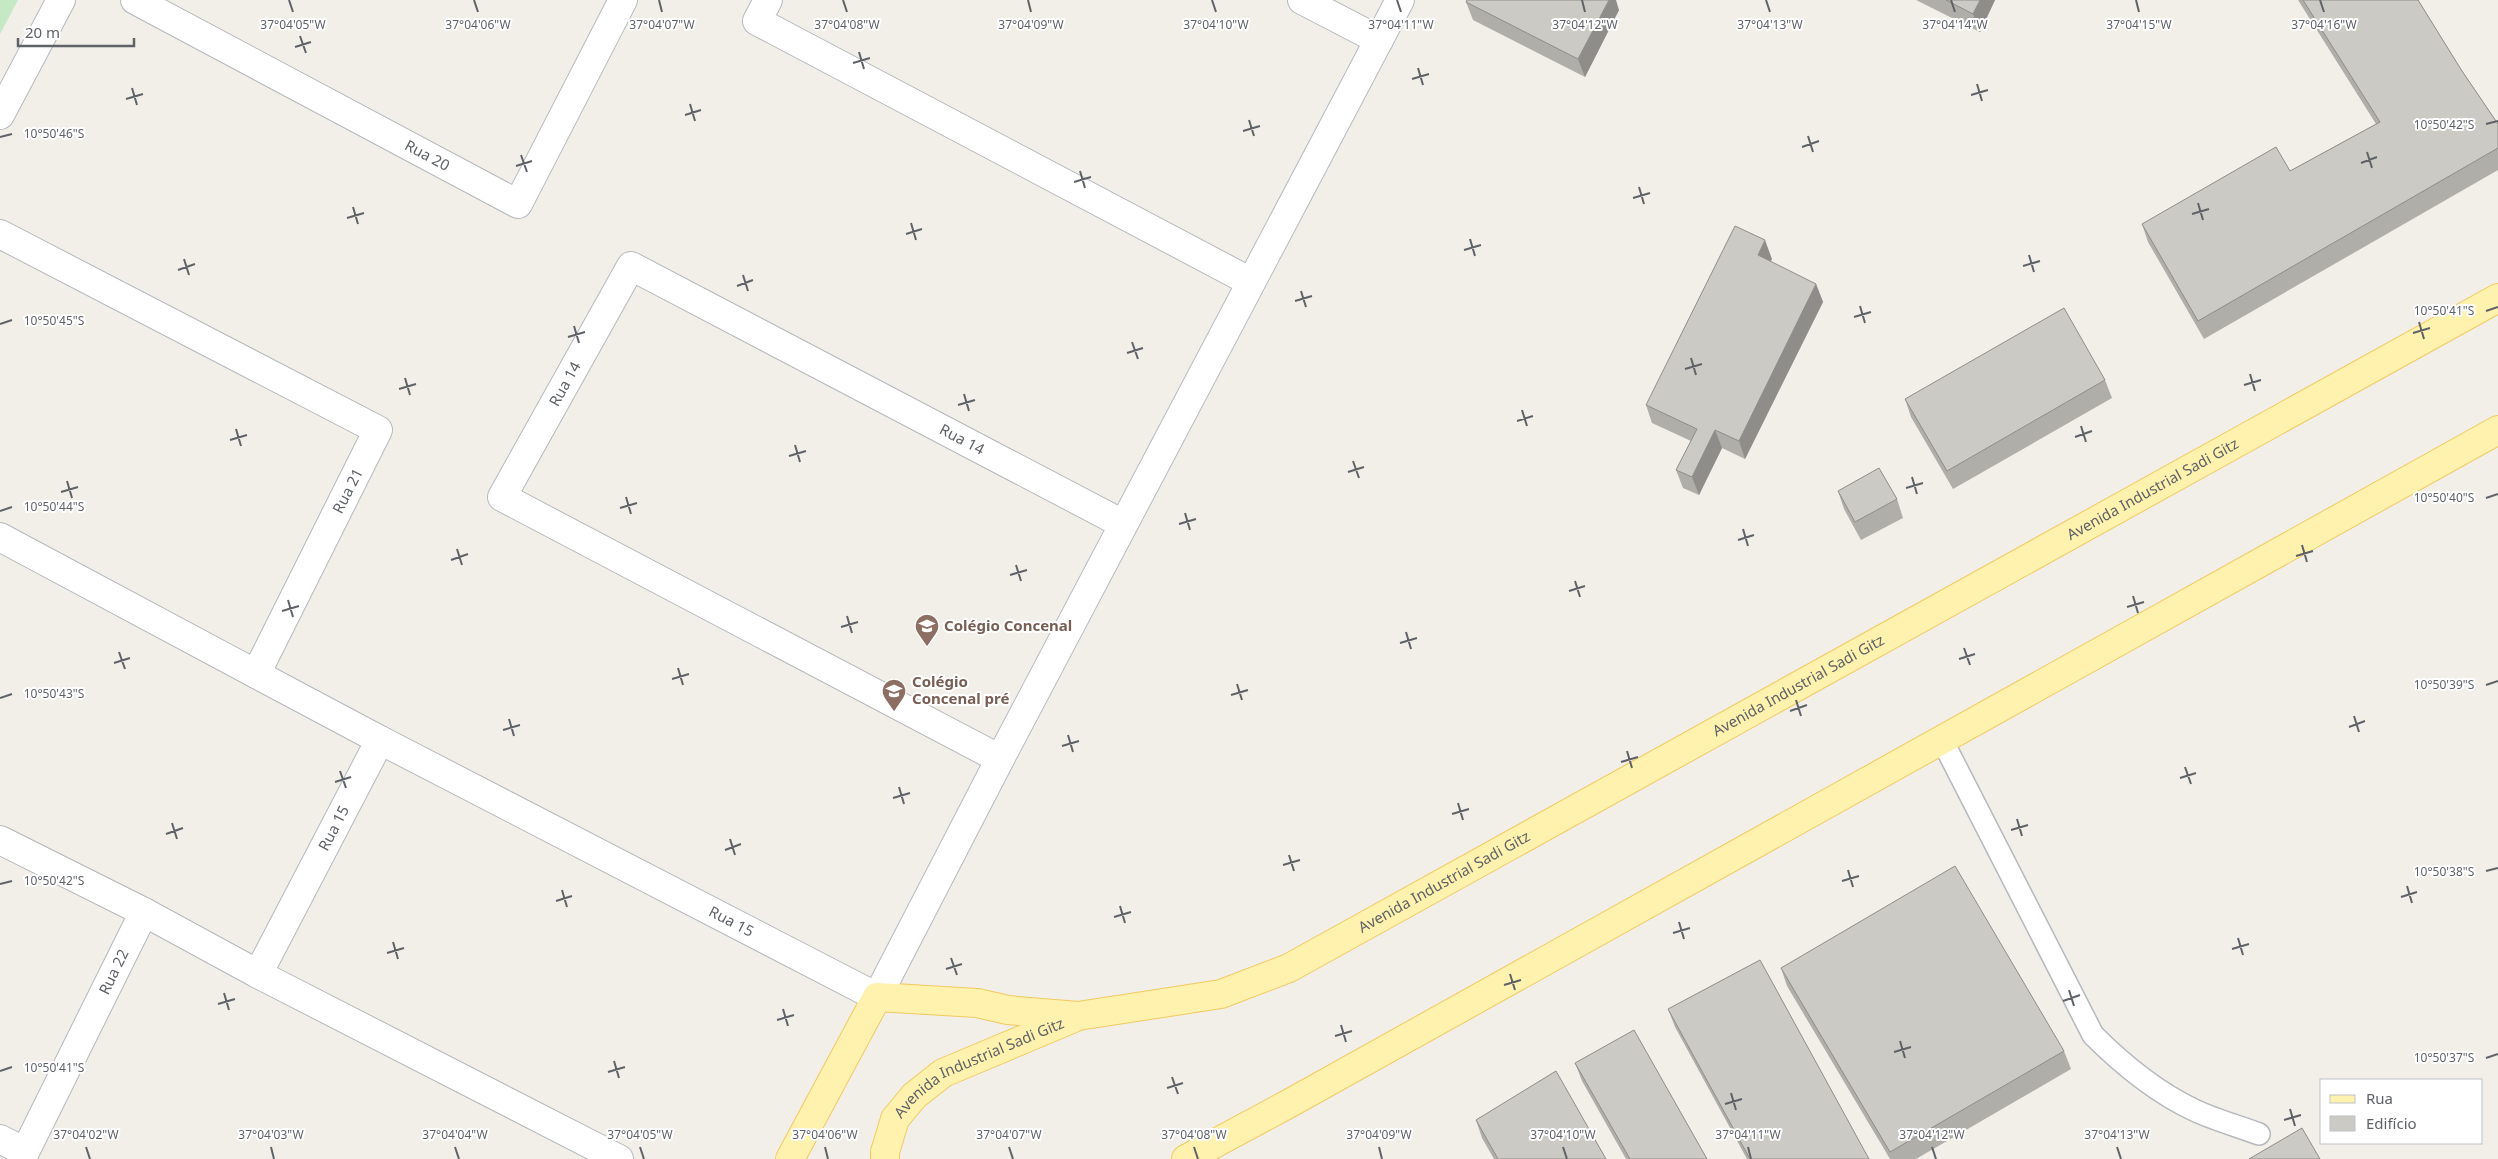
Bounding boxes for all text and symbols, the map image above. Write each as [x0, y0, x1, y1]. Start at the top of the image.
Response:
scale bar [18, 15, 134, 47]
text: 37°04'05"W [260, 16, 326, 33]
text: 37°04'06"W [445, 16, 511, 33]
text: 37°04'07"W [629, 16, 695, 33]
text: 37°04'08"W [814, 16, 880, 33]
text: 37°04'09"W [998, 16, 1064, 33]
text: 37°04'10"W [1183, 16, 1249, 33]
text: 37°04'11"W [1368, 16, 1434, 33]
text: 37°04'12"W [1552, 16, 1618, 33]
text: 37°04'13"W [1737, 16, 1803, 33]
text: 37°04'14"W [1922, 16, 1988, 33]
text: 37°04'15"W [2106, 16, 2172, 33]
text: 37°04'16"W [2291, 16, 2357, 33]
text: 20 m [25, 22, 60, 42]
text: 10°50'42"S [2414, 116, 2475, 133]
text: 10°50'46"S [24, 125, 85, 142]
street label: Rua 20 [402, 135, 454, 175]
text: 10°50'41"S [2414, 302, 2475, 319]
text: 10°50'45"S [24, 312, 85, 329]
street label: Rua 14 [544, 357, 585, 410]
street label: Rua 14 [936, 419, 989, 459]
street label: Avenida Industrial Sadi Gitz [2063, 433, 2241, 544]
street label: Rua 21 [327, 465, 367, 517]
text: 10°50'40"S [2414, 489, 2475, 506]
text: 10°50'44"S [24, 498, 85, 515]
school or university icon: Colégio Concenal [914, 613, 940, 647]
place label: Colégio Concenal [944, 615, 1072, 635]
street label: Avenida Industrial Sadi Gitz [1709, 629, 1887, 740]
place label: Colégio Concenal pré [912, 671, 1009, 708]
text: 10°50'39"S [2414, 676, 2475, 693]
school or university icon: Colégio Concenal pré [881, 678, 907, 712]
text: 10°50'43"S [24, 685, 85, 702]
street label: Rua 15 [313, 802, 353, 854]
street label: Avenida Industrial Sadi Gitz [1354, 826, 1533, 937]
text: 10°50'38"S [2414, 863, 2475, 880]
text: 10°50'42"S [24, 872, 85, 889]
street label: Rua 15 [706, 901, 758, 941]
street label: Rua 22 [94, 946, 133, 998]
street label: Avenida Industrial Sadi Gitz [889, 1012, 1067, 1122]
text: 10°50'37"S [2414, 1049, 2475, 1066]
text: 10°50'41"S [24, 1059, 85, 1076]
legend [2320, 1079, 2483, 1144]
text: Rua [2366, 1088, 2393, 1108]
text: Edifício [2366, 1113, 2417, 1133]
text: 37°04'02"W [53, 1126, 119, 1143]
text: 37°04'03"W [238, 1126, 304, 1143]
text: 37°04'04"W [422, 1126, 488, 1143]
text: 37°04'05"W [607, 1126, 673, 1143]
text: 37°04'06"W [792, 1126, 858, 1143]
text: 37°04'07"W [976, 1126, 1042, 1143]
text: 37°04'08"W [1161, 1126, 1227, 1143]
text: 37°04'09"W [1346, 1126, 1412, 1143]
text: 37°04'10"W [1530, 1126, 1596, 1143]
text: 37°04'11"W [1715, 1126, 1781, 1143]
text: 37°04'12"W [1899, 1126, 1965, 1143]
text: 37°04'13"W [2084, 1126, 2150, 1143]

